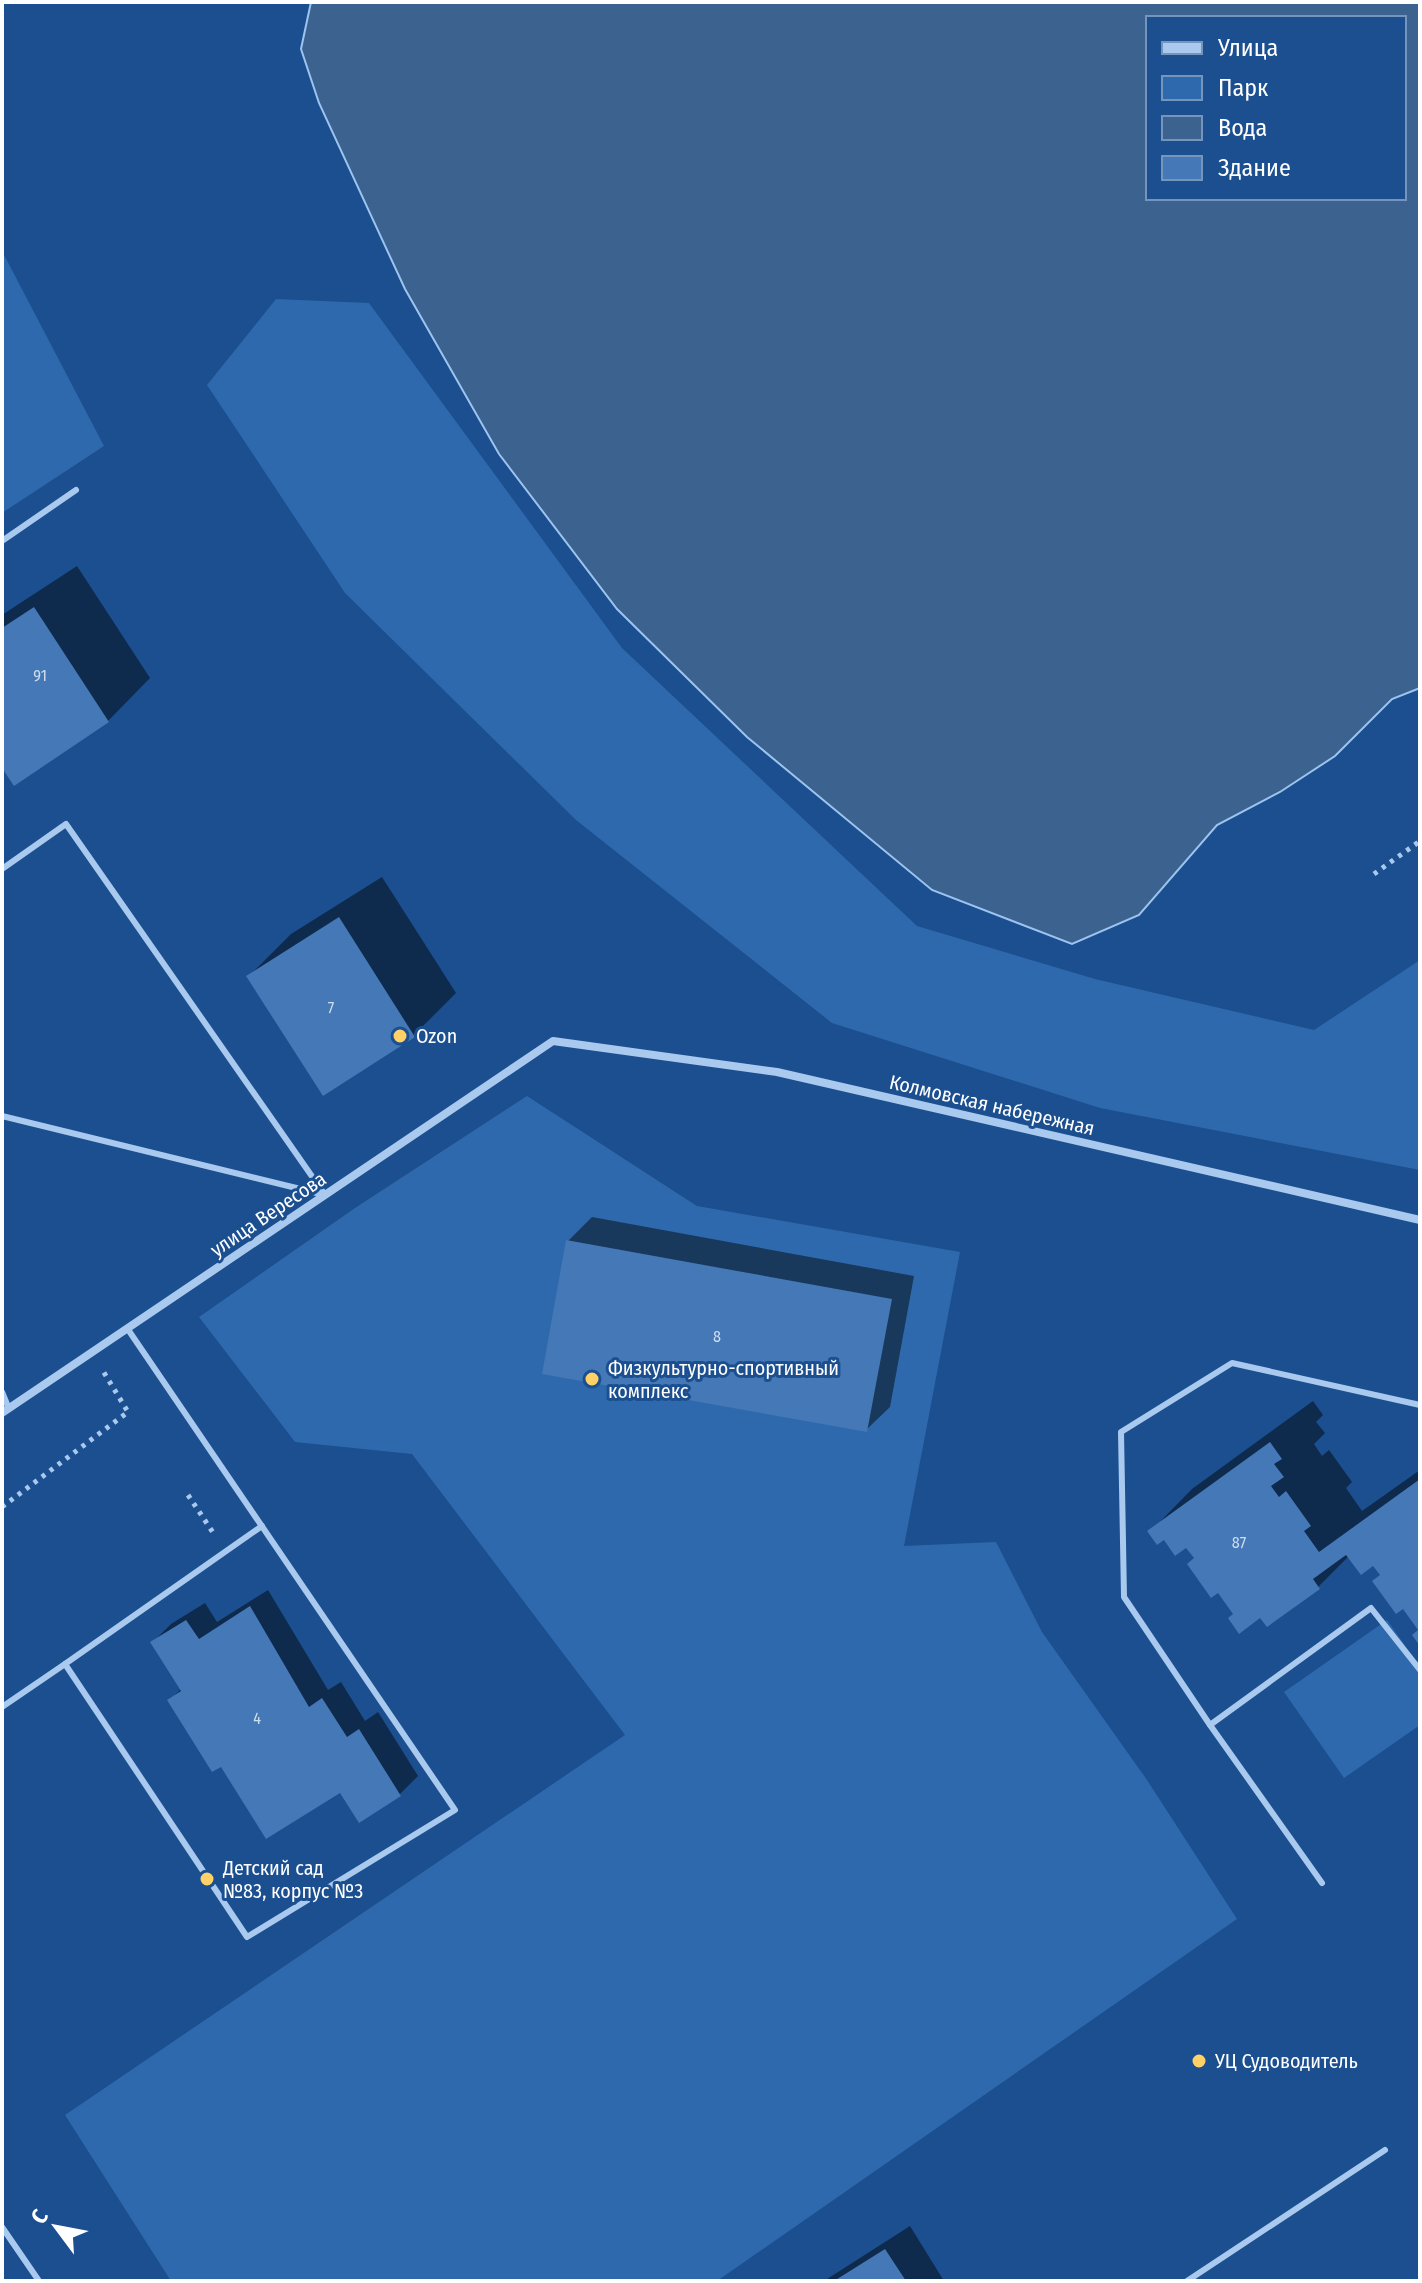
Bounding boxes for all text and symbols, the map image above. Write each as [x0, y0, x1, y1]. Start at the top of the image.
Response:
legend [1146, 16, 1406, 200]
text: Улица [1217, 34, 1278, 62]
text: Парк [1218, 74, 1269, 102]
text: Вода [1218, 114, 1267, 142]
text: Здание [1218, 154, 1291, 182]
house number: 91 [33, 666, 47, 685]
house number: 7 [328, 998, 335, 1017]
place label: Ozon [416, 1024, 457, 1048]
marker: Ozon [391, 1027, 409, 1045]
street label: Колмовская набережная [887, 1070, 1097, 1140]
street label: улица Вересова [206, 1166, 330, 1262]
house number: 8 [713, 1327, 721, 1346]
place label: Физкультурно-спортивный комплекс [608, 1356, 839, 1403]
marker: Физкультурно-спортивный комплекс [583, 1370, 601, 1388]
house number: 87 [1232, 1533, 1247, 1552]
house number: 4 [253, 1709, 261, 1728]
place label: Детский сад №83, корпус №3 [222, 1856, 363, 1903]
marker: Детский сад №83, корпус №3 [198, 1870, 216, 1888]
place label: УЦ Судоводитель [1214, 2049, 1358, 2073]
marker: УЦ Судоводитель [1190, 2052, 1208, 2070]
north arrow [16, 2187, 96, 2267]
text: С [25, 2204, 54, 2229]

